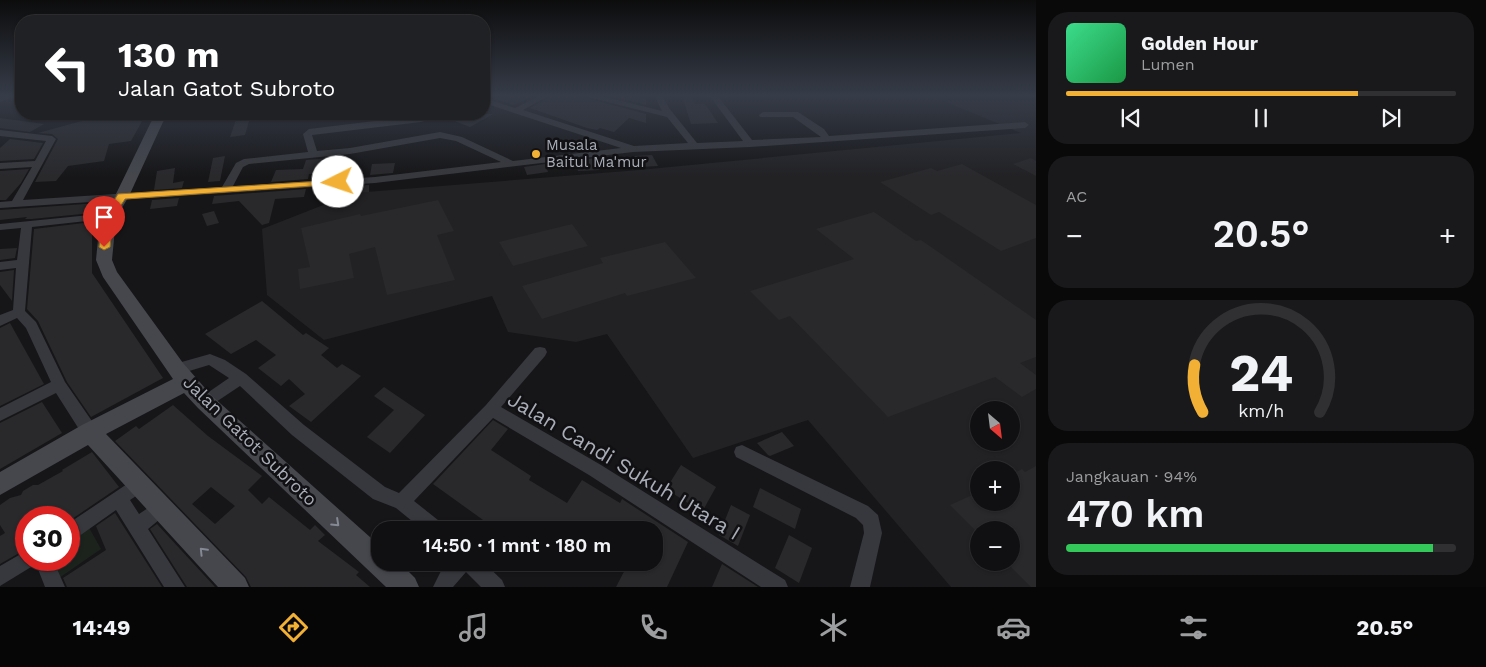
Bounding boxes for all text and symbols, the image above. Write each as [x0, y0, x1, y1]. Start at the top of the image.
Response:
text: Golden Hour [1141, 32, 1258, 55]
text: 130 m [118, 34, 219, 76]
icon: left [35, 35, 100, 100]
text: Lumen [1141, 55, 1195, 74]
text: Jalan Gatot Subroto [118, 76, 335, 101]
icon: previous [1117, 104, 1145, 132]
icon: pause [1247, 104, 1275, 132]
icon: next [1377, 104, 1405, 132]
place label: Musala Baitul Ma'mur [546, 136, 647, 171]
marker: Musala Baitul Ma'mur [530, 148, 542, 160]
position arrow [311, 155, 363, 207]
text: AC [1066, 187, 1087, 206]
pin [83, 196, 125, 247]
icon: arrive [90, 203, 118, 231]
text: 20.5° [1212, 212, 1310, 256]
text: − [1066, 219, 1083, 252]
text: + [1439, 219, 1456, 252]
text: 24 [1229, 343, 1293, 404]
street label: Jalan Gatot Subroto [179, 371, 322, 510]
street label: Jalan Candi Sukuh Utara I [503, 386, 745, 545]
text: km/h [1238, 400, 1284, 421]
north arrow [970, 401, 1020, 451]
map controls [970, 401, 1020, 571]
button: + [970, 461, 1020, 511]
text: Jangkauan · 94% [1066, 467, 1197, 486]
text: 470 km [1066, 492, 1204, 536]
speed limit sign: 30 [15, 506, 80, 571]
one-way arrow [331, 517, 340, 526]
button: − [970, 521, 1020, 571]
text: 14:50 · 1 mnt · 180 m [423, 534, 611, 557]
one-way arrow [200, 548, 209, 557]
icon: directions [276, 610, 311, 645]
icon: music [456, 610, 491, 645]
icon: phone [636, 610, 671, 645]
icon: climate [816, 610, 851, 645]
icon: car [996, 610, 1031, 645]
icon: filters [1176, 610, 1211, 645]
text: 14:49 [73, 615, 131, 640]
text: 20.5° [1356, 615, 1413, 640]

